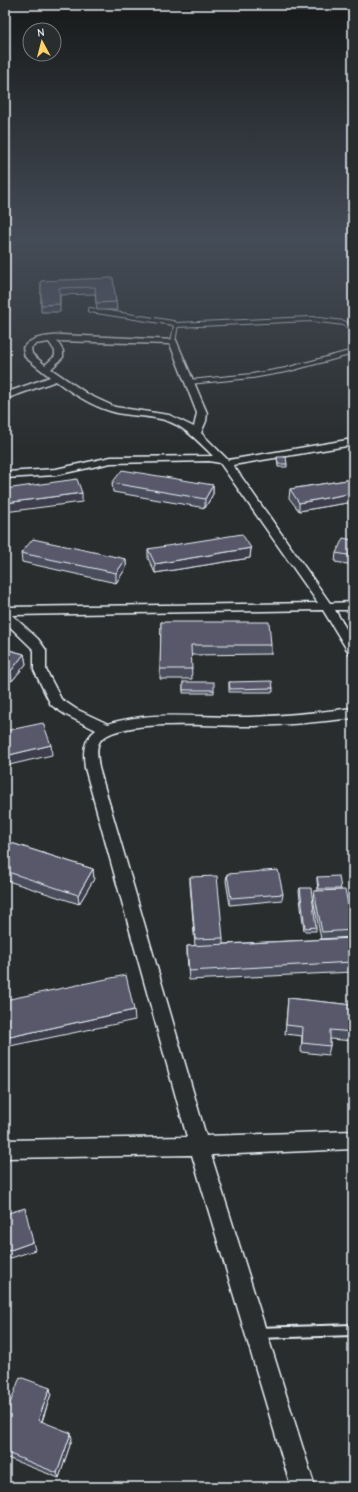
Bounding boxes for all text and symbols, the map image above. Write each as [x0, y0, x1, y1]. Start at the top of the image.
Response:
north arrow [22, 22, 62, 62]
text: N [36, 26, 45, 39]

